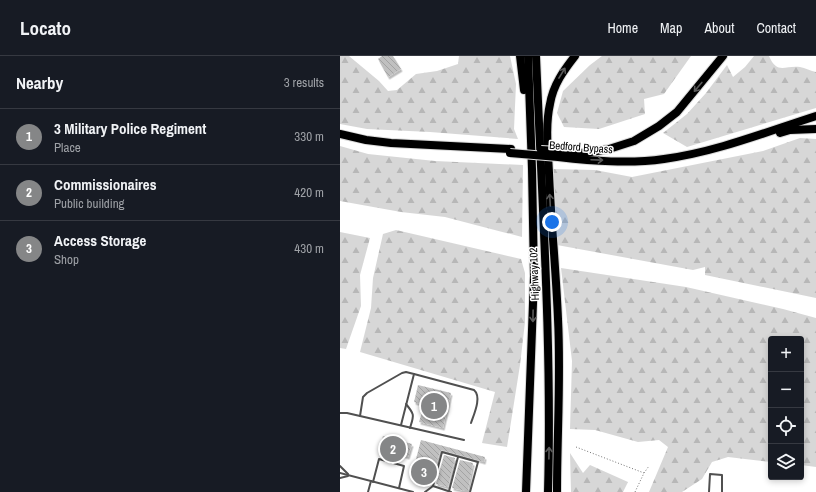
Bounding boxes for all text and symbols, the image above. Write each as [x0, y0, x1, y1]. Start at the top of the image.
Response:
text: Locato [20, 15, 71, 41]
text: Home [607, 19, 638, 37]
text: Map [660, 19, 682, 37]
text: About [704, 19, 734, 37]
text: Contact [756, 19, 796, 37]
one-way arrow [559, 67, 567, 79]
text: Nearby [16, 71, 63, 94]
text: 3 results [284, 74, 324, 91]
one-way arrow [693, 81, 702, 92]
text: 3 Military Police Regiment [54, 118, 206, 139]
text: 1 [26, 128, 32, 145]
text: 330 m [294, 128, 324, 145]
street label: Bedford Bypass [549, 138, 614, 156]
text: Place [54, 139, 81, 156]
one-way arrow [590, 156, 603, 164]
text: Commissionaires [54, 174, 157, 195]
text: 2 [26, 184, 32, 201]
text: 420 m [294, 184, 324, 201]
one-way arrow [547, 194, 554, 207]
text: Public building [54, 195, 125, 212]
your location [542, 212, 562, 232]
text: Access Storage [54, 230, 146, 251]
text: 3 [26, 240, 32, 257]
text: 430 m [294, 240, 324, 257]
street label: Highway 102 [526, 247, 542, 301]
text: Shop [54, 251, 79, 268]
one-way arrow [529, 309, 537, 322]
map controls [768, 336, 804, 480]
button: + [768, 336, 804, 372]
button: − [768, 372, 804, 408]
pin: 1 [421, 391, 447, 421]
button: locate [768, 408, 804, 444]
pin: 2 [380, 434, 406, 464]
button: layers [768, 444, 804, 480]
one-way arrow [545, 447, 553, 460]
pin: 3 [411, 457, 437, 487]

